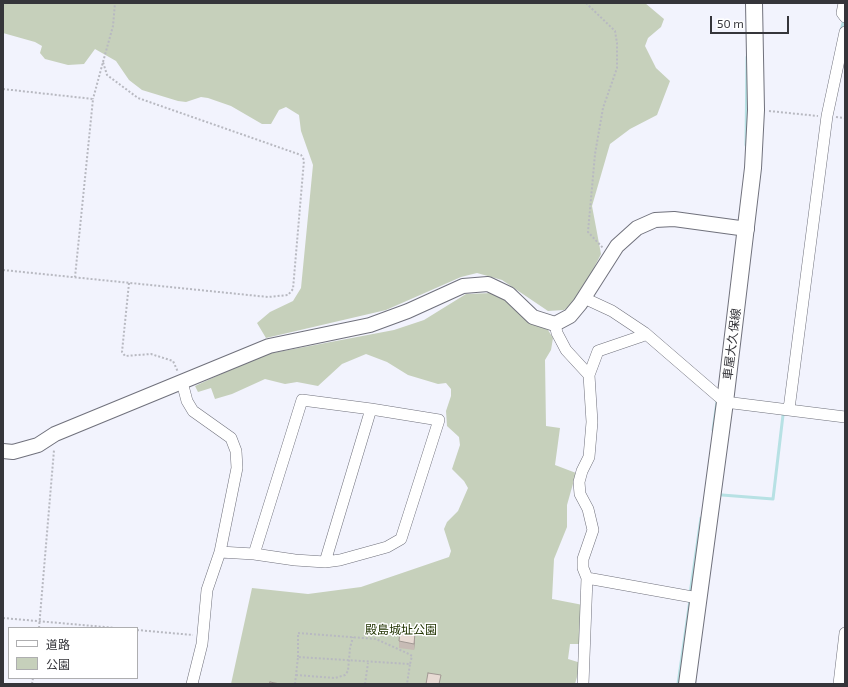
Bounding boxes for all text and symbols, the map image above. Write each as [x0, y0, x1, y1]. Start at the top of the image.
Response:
scale bar [712, 8, 791, 34]
text: 50 m [717, 16, 744, 30]
street label: 車屋大久保線 [720, 307, 744, 381]
park label: 殿島城址公園 [365, 623, 437, 637]
legend [8, 627, 138, 679]
text: 道路 [46, 637, 70, 651]
text: 公園 [46, 657, 70, 671]

